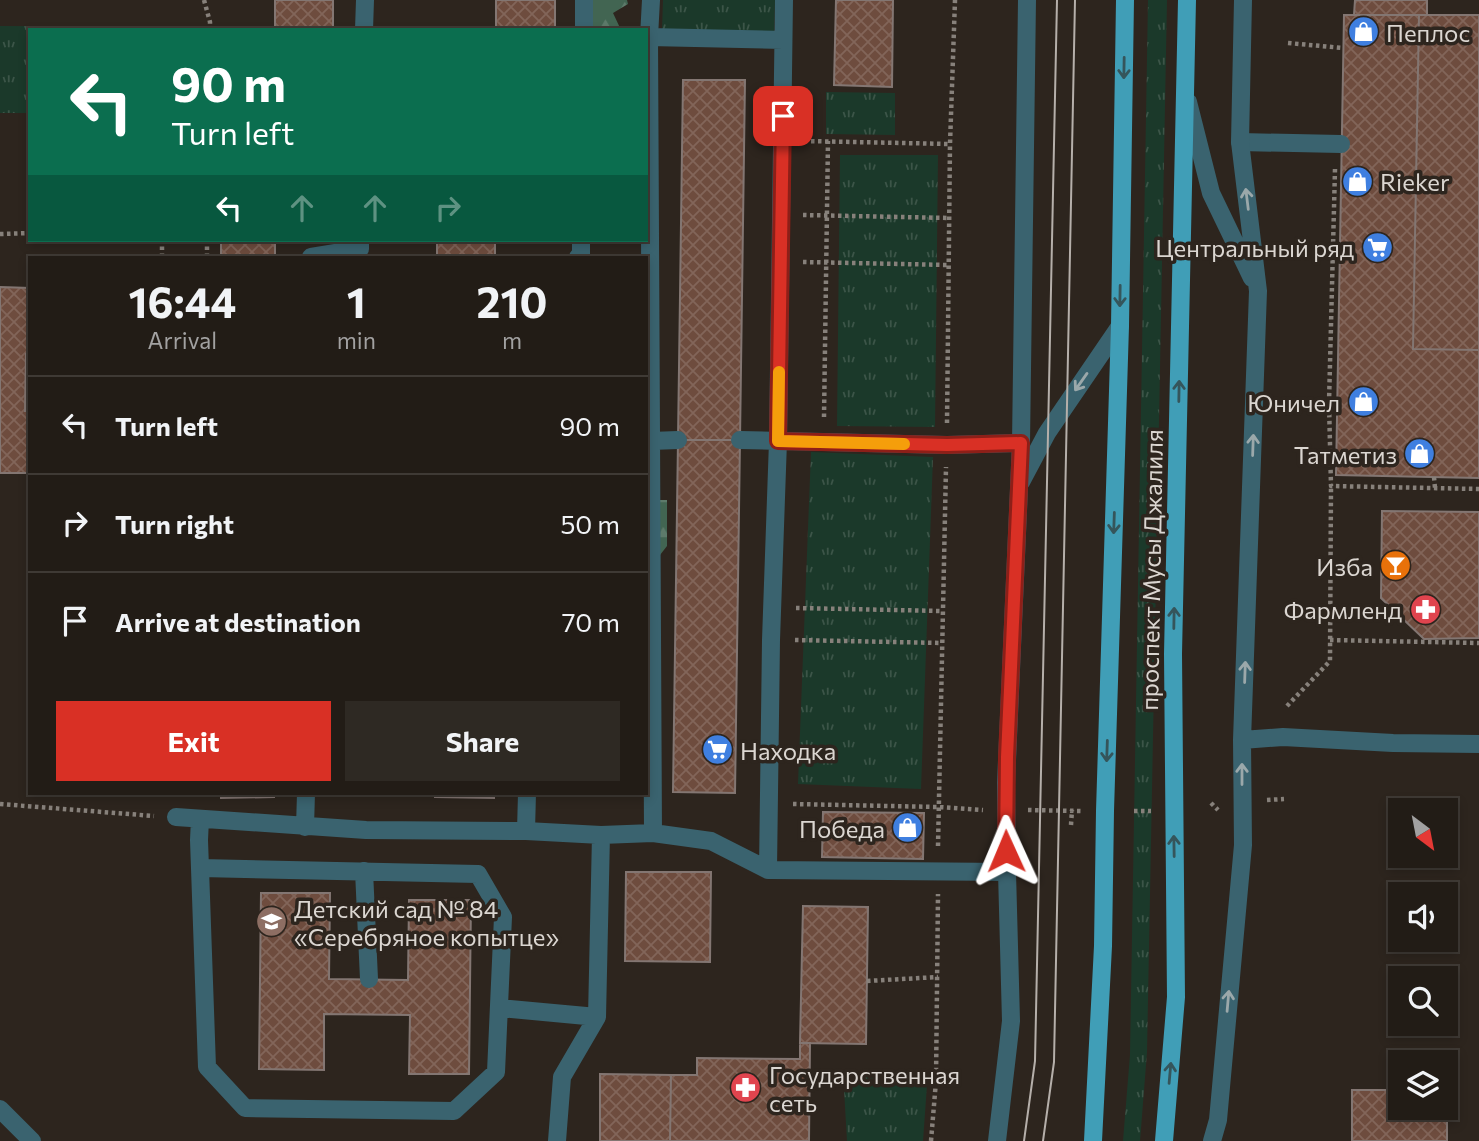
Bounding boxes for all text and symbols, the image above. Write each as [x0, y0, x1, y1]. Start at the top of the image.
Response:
shop icon: Пеплос [1346, 15, 1380, 49]
place label: Пеплос [1386, 18, 1470, 47]
text: 90 m [171, 52, 286, 112]
icon: left [56, 56, 147, 147]
one-way arrow [1117, 56, 1131, 79]
pin [753, 86, 813, 146]
icon: arrive [764, 97, 802, 135]
text: Turn left [171, 112, 295, 152]
shop icon: Rieker [1340, 164, 1374, 198]
place label: Rieker [1380, 167, 1450, 196]
one-way arrow [1240, 188, 1253, 211]
icon: left [210, 189, 248, 227]
icon: ahead [283, 189, 321, 227]
icon: ahead [356, 189, 394, 227]
icon: right [429, 189, 467, 227]
supermarket icon: Центральный ряд [1360, 230, 1394, 264]
place label: Центральный ряд [1155, 233, 1354, 262]
text: 16:44 [129, 275, 236, 327]
text: 1 [347, 275, 366, 327]
text: 210 [477, 275, 547, 327]
one-way arrow [1114, 284, 1127, 307]
text: Arrival [148, 326, 217, 354]
text: min [337, 326, 376, 354]
text: m [502, 326, 522, 354]
one-way arrow [1074, 372, 1088, 391]
one-way arrow [1172, 380, 1186, 403]
shop icon: Юничел [1346, 385, 1380, 419]
place label: Юничел [1247, 388, 1340, 417]
icon: left [56, 406, 94, 444]
text: Turn left [115, 410, 218, 441]
text: 90 m [560, 410, 620, 441]
street label: проспект Мусы Джалиля [1134, 429, 1168, 711]
one-way arrow [1246, 434, 1259, 457]
shop icon: Татметиз [1403, 437, 1437, 471]
place label: Татметиз [1294, 440, 1397, 469]
icon: right [56, 504, 94, 542]
text: Turn right [115, 508, 234, 539]
text: 50 m [560, 508, 620, 539]
one-way arrow [1107, 511, 1121, 534]
bar icon: Изба [1379, 549, 1413, 583]
place label: Изба [1316, 552, 1373, 581]
pharmacy icon: Фармленд [1408, 592, 1442, 626]
place label: Фармленд [1284, 595, 1402, 624]
icon: arrive [56, 602, 94, 640]
text: Arrive at destination [115, 606, 361, 637]
text: 70 m [562, 606, 620, 637]
one-way arrow [1167, 607, 1181, 630]
one-way arrow [1238, 661, 1251, 684]
button: Exit [56, 701, 331, 781]
button: Share [345, 701, 620, 781]
supermarket icon: Находка [700, 733, 734, 767]
place label: Находка [740, 736, 836, 765]
one-way arrow [1101, 739, 1114, 762]
one-way arrow [1235, 762, 1249, 785]
north arrow [1388, 798, 1458, 868]
map controls [1388, 798, 1458, 1120]
shop icon: Победа [891, 811, 925, 845]
place label: Победа [799, 814, 885, 843]
position arrow [969, 814, 1043, 888]
one-way arrow [1167, 834, 1180, 857]
button: sound [1388, 882, 1458, 952]
place label: Детский сад № 84 «Серебряное копытце» [294, 894, 559, 951]
school or university icon: Детский сад № 84 «Серебряное копытце» [254, 905, 288, 939]
button: search [1388, 966, 1458, 1036]
one-way arrow [1222, 990, 1235, 1012]
button: layers [1388, 1050, 1458, 1120]
place label: Государственная сеть [769, 1060, 960, 1117]
one-way arrow [1164, 1062, 1177, 1085]
pharmacy icon: Государственная сеть [729, 1071, 763, 1105]

